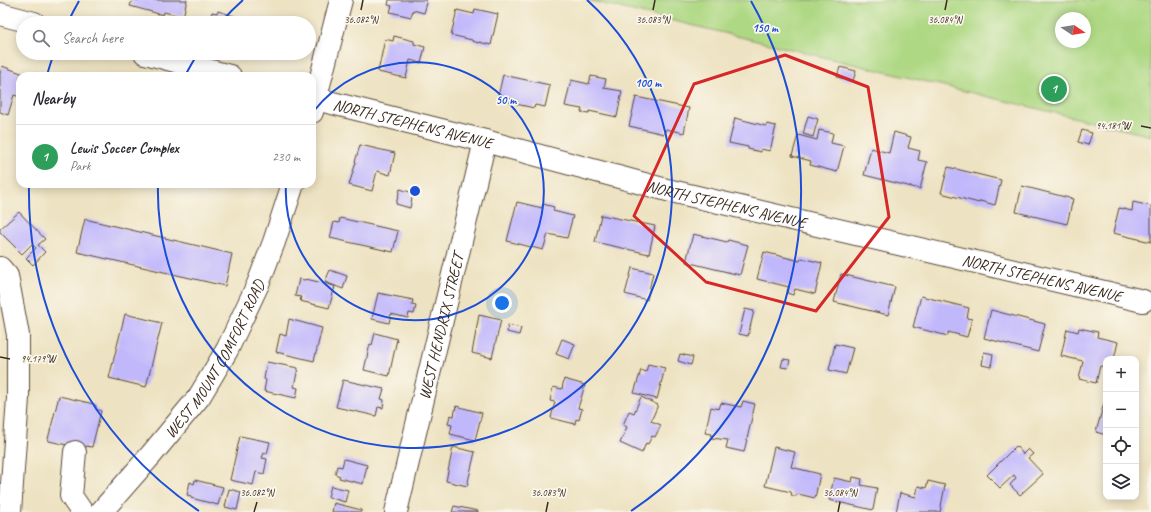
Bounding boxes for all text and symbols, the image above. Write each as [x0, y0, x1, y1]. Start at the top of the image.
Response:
north arrow [1055, 12, 1091, 48]
text: 36.082°N [344, 13, 380, 26]
text: 36.083°N [636, 13, 672, 26]
text: 36.084°N [928, 13, 964, 26]
search box [16, 16, 316, 60]
text: 150 m [752, 20, 779, 36]
icon: search [30, 27, 52, 49]
text: Search here [62, 29, 123, 48]
pin: 1 [1041, 74, 1067, 104]
text: 100 m [635, 75, 662, 91]
text: Nearby [32, 88, 75, 109]
text: 50 m [496, 92, 517, 108]
street label: NORTH STEPHENS AVENUE [331, 95, 497, 154]
text: 94.181°W [1096, 119, 1132, 132]
text: Lewis Soccer Complex [70, 139, 179, 158]
text: 1 [42, 149, 48, 165]
text: 230 m [272, 149, 300, 165]
text: Park [70, 158, 91, 174]
street label: NORTH STEPHENS AVENUE [644, 176, 810, 234]
centre of rings [408, 184, 422, 198]
street label: WEST HENDRIX STREET [414, 247, 470, 401]
street label: NORTH STEPHENS AVENUE [960, 250, 1126, 307]
street label: WEST MOUNT COMFORT ROAD [161, 275, 270, 442]
your location [492, 293, 512, 313]
text: 94.179°W [21, 352, 57, 365]
map controls [1103, 356, 1139, 500]
button: + [1103, 356, 1139, 392]
button: − [1103, 392, 1139, 428]
button: locate [1103, 428, 1139, 464]
button: layers [1103, 464, 1139, 500]
text: 36.082°N [240, 486, 276, 499]
text: 36.083°N [531, 486, 567, 499]
text: 36.084°N [823, 486, 859, 499]

